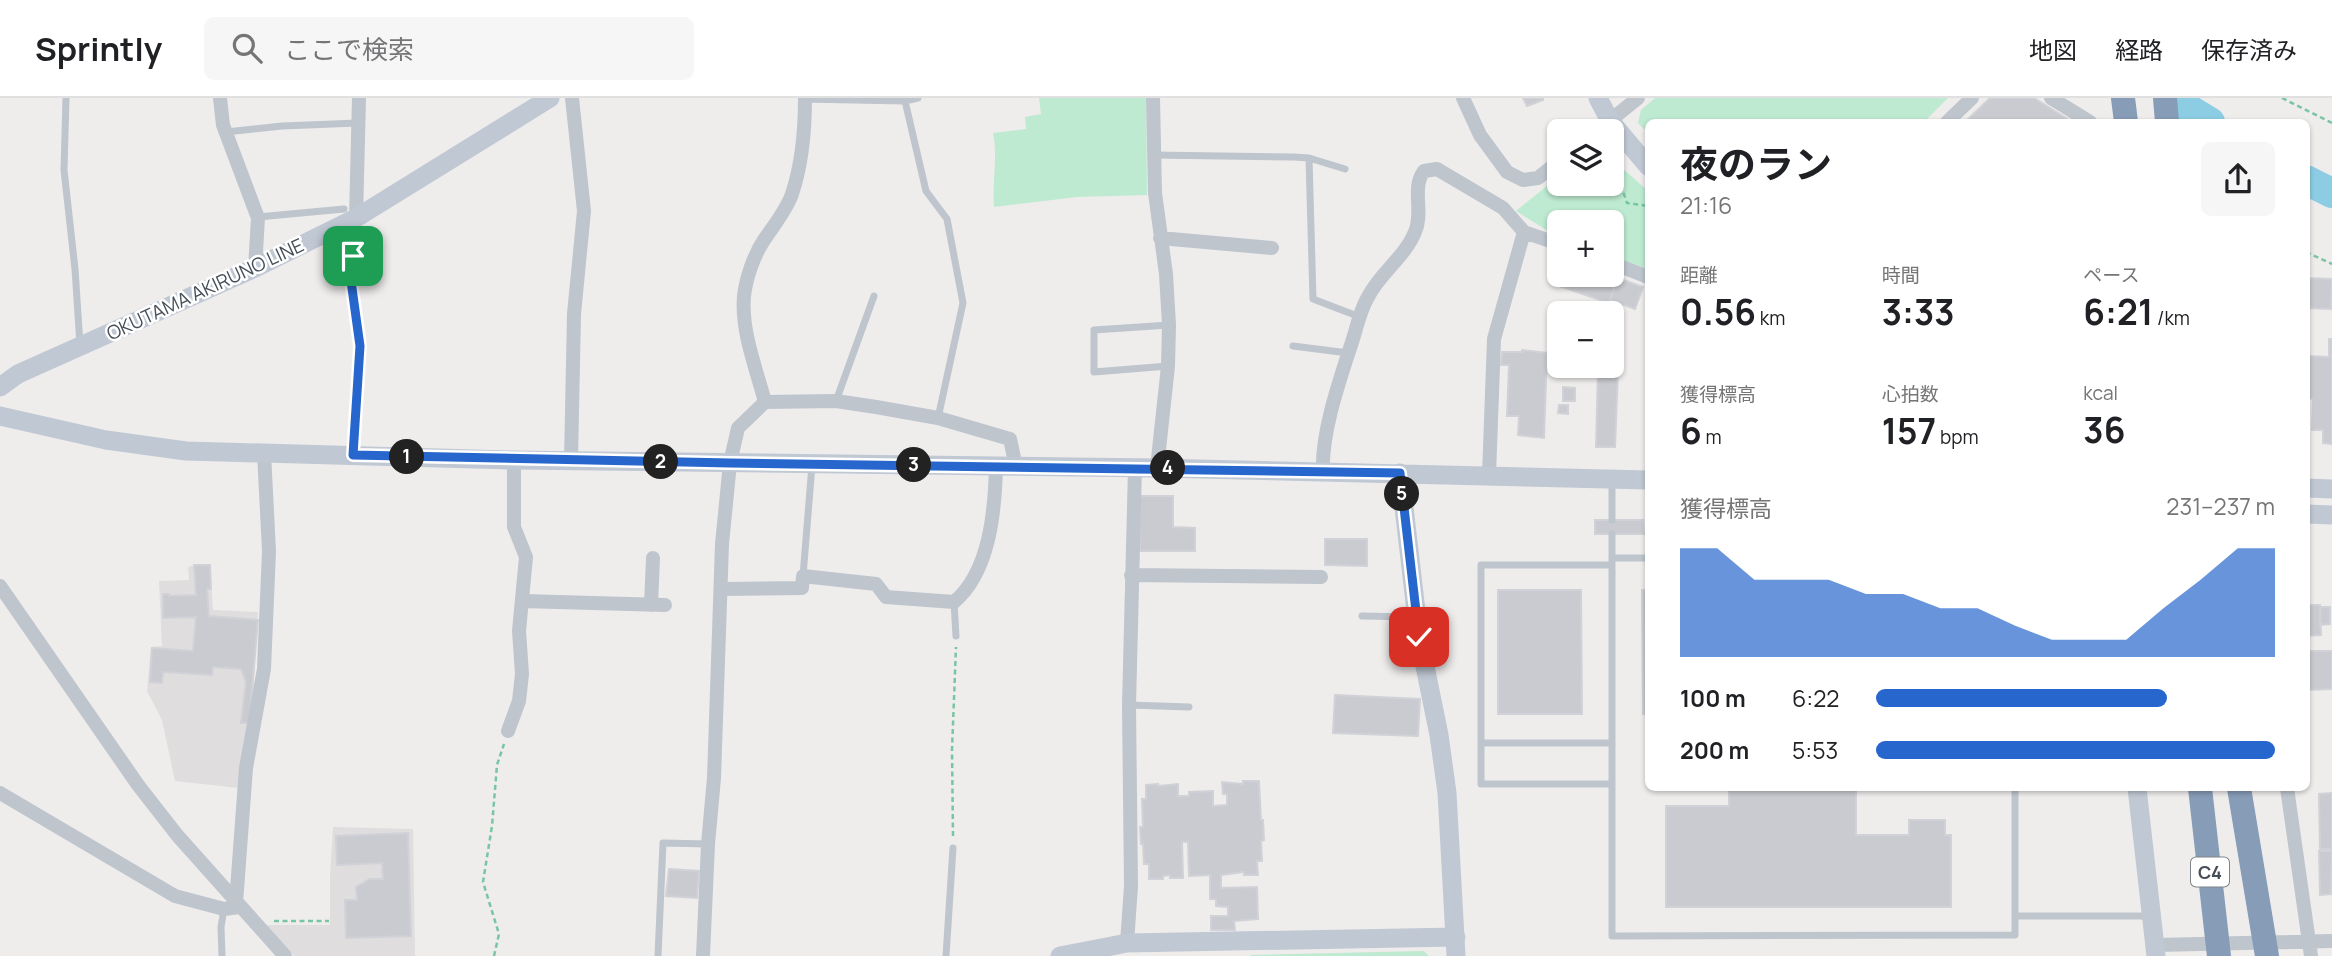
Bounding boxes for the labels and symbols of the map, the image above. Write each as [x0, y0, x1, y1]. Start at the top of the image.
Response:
pin [323, 226, 383, 286]
street label: OKUTAMA AKIRUNO LINE [102, 232, 308, 346]
pin: 1 [390, 440, 424, 474]
pin: 2 [644, 444, 678, 480]
pin: 3 [897, 448, 932, 482]
pin: 4 [1150, 450, 1186, 486]
pin: 5 [1384, 476, 1420, 512]
pin [1389, 607, 1449, 667]
road number: C4 [2191, 858, 2229, 886]

